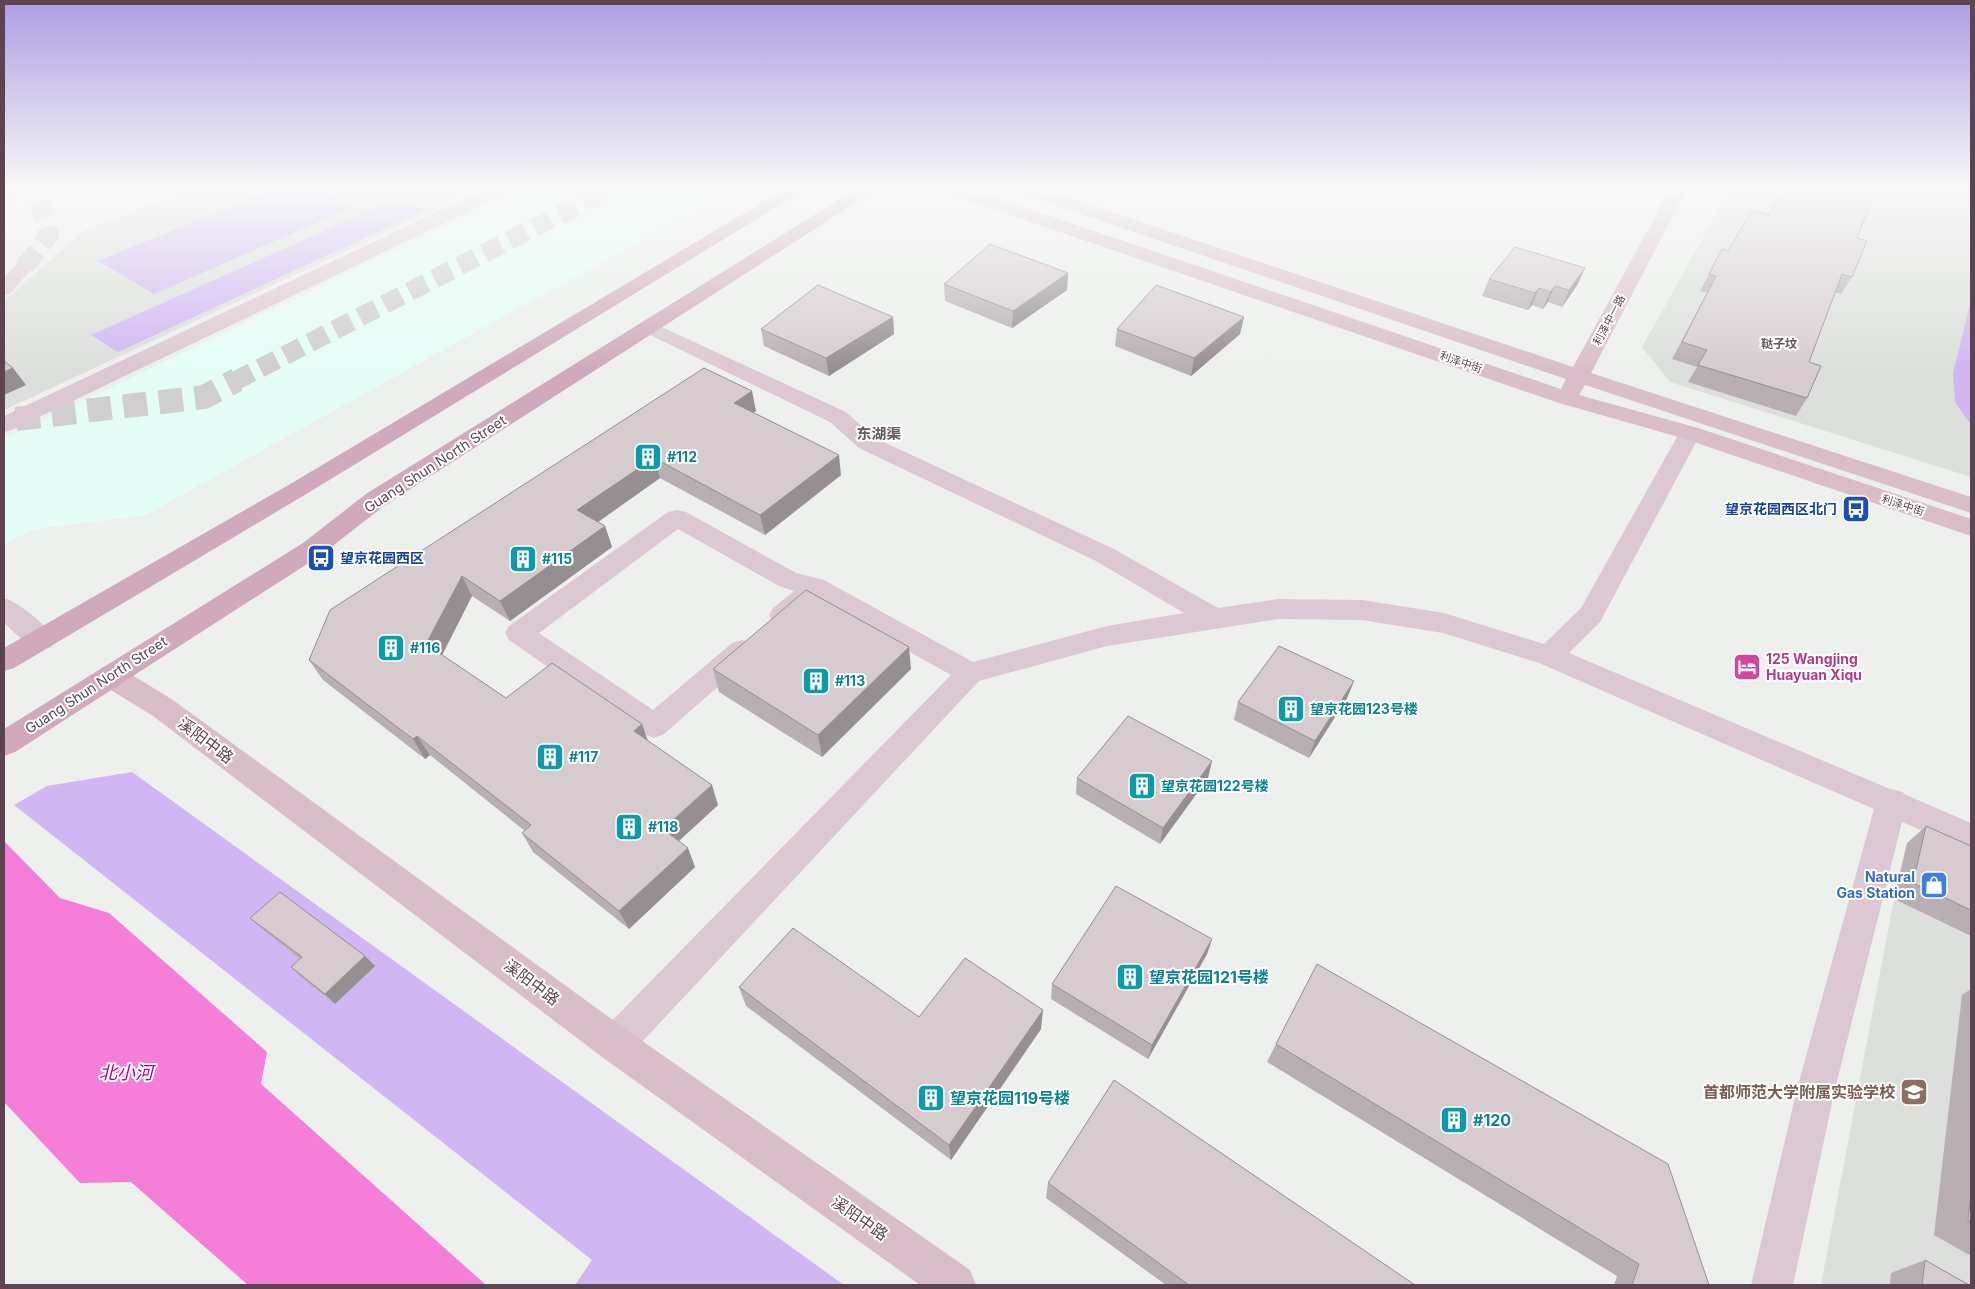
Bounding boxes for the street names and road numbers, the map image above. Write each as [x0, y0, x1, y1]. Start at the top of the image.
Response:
street label: 利泽中一路 [1590, 292, 1628, 348]
street label: 利泽中街 [1438, 348, 1484, 376]
street label: Guang Shun North Street [361, 411, 509, 516]
street label: 利泽中街 [1880, 492, 1926, 518]
street label: Guang Shun North Street [22, 632, 170, 737]
street label: 溪阳中路 [174, 713, 238, 767]
street label: 溪阳中路 [500, 955, 564, 1009]
street label: 溪阳中路 [828, 1191, 892, 1245]

